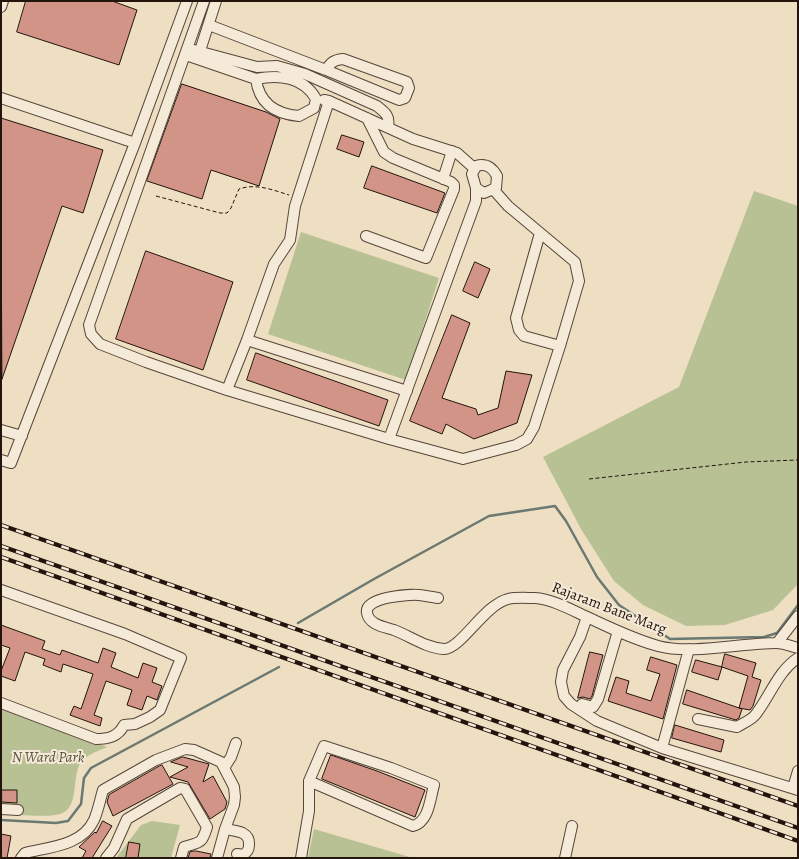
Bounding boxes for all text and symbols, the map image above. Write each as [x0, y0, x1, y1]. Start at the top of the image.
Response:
street label: Rajaram Bane Marg [549, 579, 669, 639]
park label: N Ward Park [12, 749, 84, 767]

